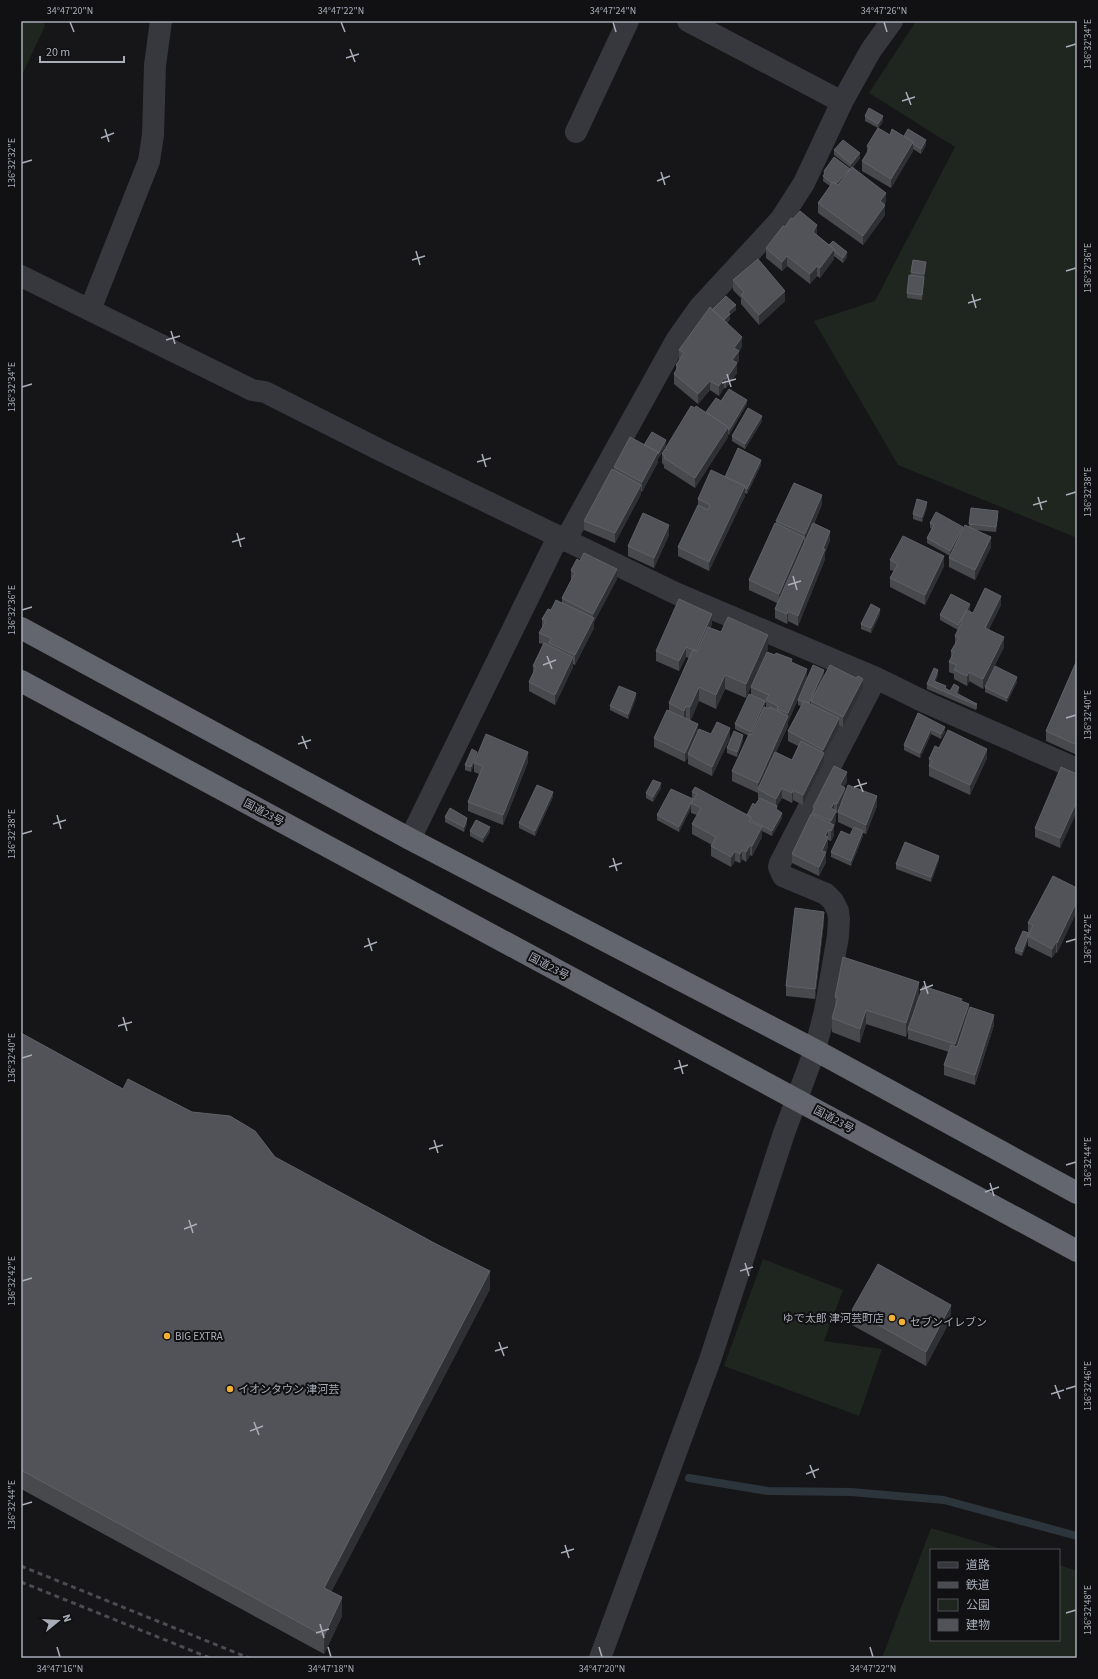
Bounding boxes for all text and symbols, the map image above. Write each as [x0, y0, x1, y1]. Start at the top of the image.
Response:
text: 34°47'20"N [47, 4, 93, 18]
text: 34°47'22"N [318, 4, 364, 18]
text: 34°47'24"N [590, 4, 636, 18]
text: 34°47'26"N [861, 4, 907, 18]
text: 136°32'34"E [1081, 19, 1095, 69]
scale bar [40, 38, 124, 64]
text: 20 m [46, 44, 70, 61]
text: 136°32'32"E [5, 138, 19, 188]
text: 136°32'36"E [1081, 243, 1095, 293]
text: 136°32'34"E [5, 362, 19, 412]
text: 136°32'38"E [1081, 467, 1095, 517]
text: 136°32'36"E [5, 585, 19, 635]
text: 136°32'40"E [1081, 690, 1095, 740]
street label: 国道23号 [241, 796, 287, 829]
text: 136°32'38"E [5, 809, 19, 859]
text: 136°32'42"E [1081, 914, 1095, 964]
street label: 国道23号 [526, 950, 572, 983]
text: 136°32'40"E [5, 1033, 19, 1083]
street label: 国道23号 [811, 1103, 857, 1136]
text: 136°32'44"E [1081, 1137, 1095, 1187]
text: 136°32'42"E [5, 1256, 19, 1306]
place label: ゆで太郎 津河芸町店 [783, 1311, 884, 1326]
marker: ゆで太郎 津河芸町店 [887, 1313, 897, 1323]
place label: セブンイレブン [910, 1315, 987, 1330]
marker: セブンイレブン [897, 1317, 907, 1327]
place label: BIG EXTRA [175, 1329, 223, 1344]
marker: BIG EXTRA [162, 1331, 172, 1341]
text: 136°32'46"E [1081, 1361, 1095, 1411]
place label: イオンタウン 津河芸 [238, 1382, 339, 1397]
marker: イオンタウン 津河芸 [225, 1384, 235, 1394]
text: 136°32'44"E [5, 1480, 19, 1530]
legend [930, 1549, 1060, 1641]
text: 道路 [966, 1557, 990, 1574]
text: 鉄道 [966, 1577, 990, 1594]
text: 136°32'48"E [1081, 1585, 1095, 1635]
text: 公園 [966, 1597, 990, 1614]
north arrow [38, 1601, 78, 1641]
text: N [59, 1612, 75, 1624]
text: 建物 [966, 1617, 990, 1634]
text: 34°47'16"N [37, 1662, 83, 1676]
text: 34°47'18"N [308, 1662, 354, 1676]
text: 34°47'20"N [579, 1662, 625, 1676]
text: 34°47'22"N [850, 1662, 896, 1676]

